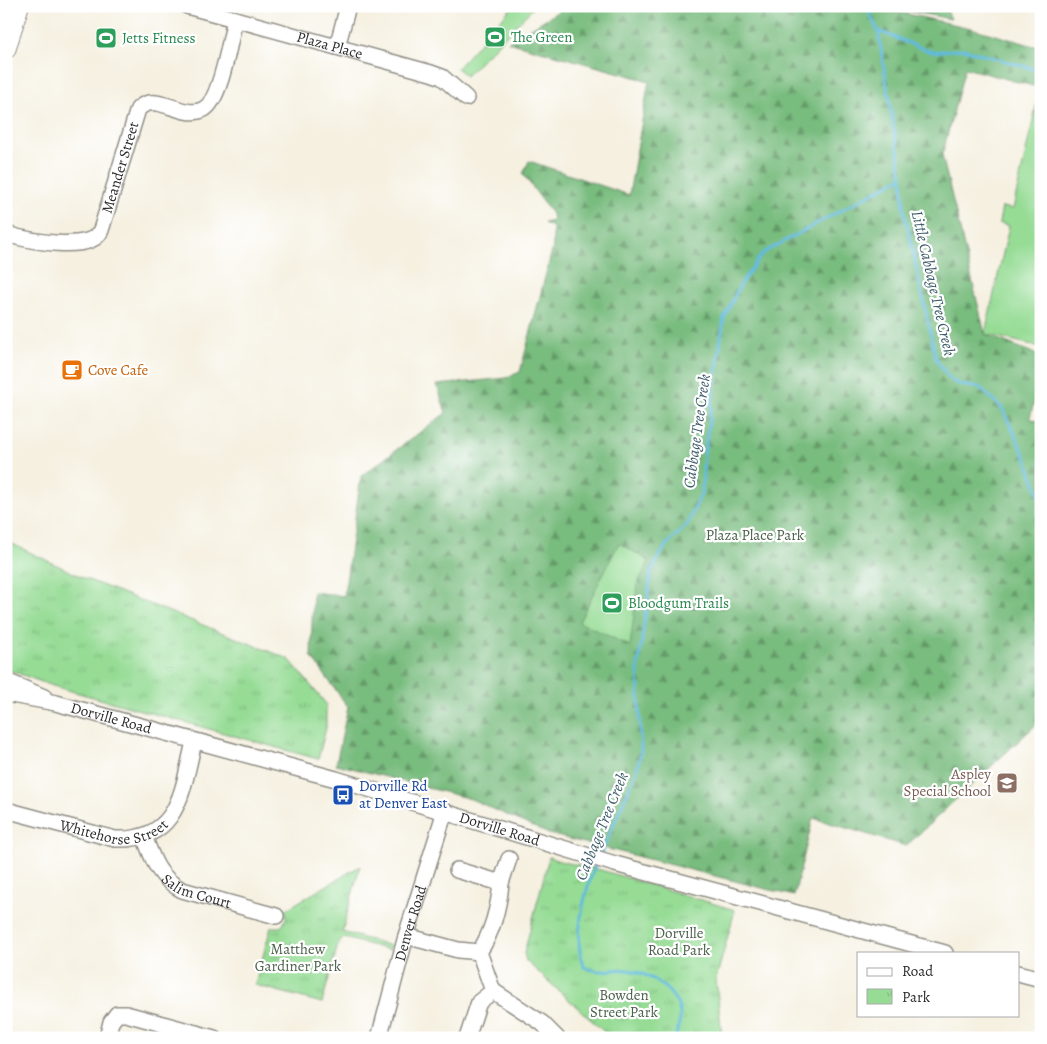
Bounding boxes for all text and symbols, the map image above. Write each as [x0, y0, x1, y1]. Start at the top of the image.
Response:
sports icon: The Green [483, 25, 507, 49]
sports icon: Jetts Fitness [94, 26, 118, 50]
street label: Plaza Place [294, 27, 365, 64]
place label: The Green [511, 27, 573, 47]
place label: Jetts Fitness [122, 28, 196, 48]
street label: Meander Street [97, 119, 144, 216]
water label: Little Cabbage Tree Creek [906, 208, 960, 358]
cafe icon: Cove Cafe [60, 358, 84, 382]
place label: Cove Cafe [88, 360, 149, 380]
water label: Cabbage Tree Creek [678, 373, 716, 490]
park label: Plaza Place Park [706, 525, 805, 545]
sports icon: Bloodgum Trails [600, 591, 624, 615]
place label: Bloodgum Trails [628, 593, 729, 613]
street label: Dorville Road [68, 697, 155, 739]
place label: Aspley Special School [904, 764, 991, 801]
water label: Cabbage Tree Creek [570, 769, 634, 884]
school or university icon: Aspley Special School [995, 771, 1019, 795]
place label: Dorville Rd at Denver East [359, 776, 448, 813]
bus stop icon: Dorville Rd at Denver East [331, 783, 355, 807]
street label: Dorville Road [457, 807, 543, 851]
street label: Whitehorse Street [57, 815, 173, 849]
street label: Salim Court [157, 869, 234, 913]
street label: Denver Road [390, 882, 432, 963]
park label: Dorville Road Park [648, 923, 711, 960]
park label: Matthew Gardiner Park [255, 939, 342, 976]
legend [857, 952, 1020, 1016]
text: Road [902, 961, 934, 981]
park label: Bowden Street Park [590, 985, 659, 1022]
text: Park [902, 987, 931, 1007]

